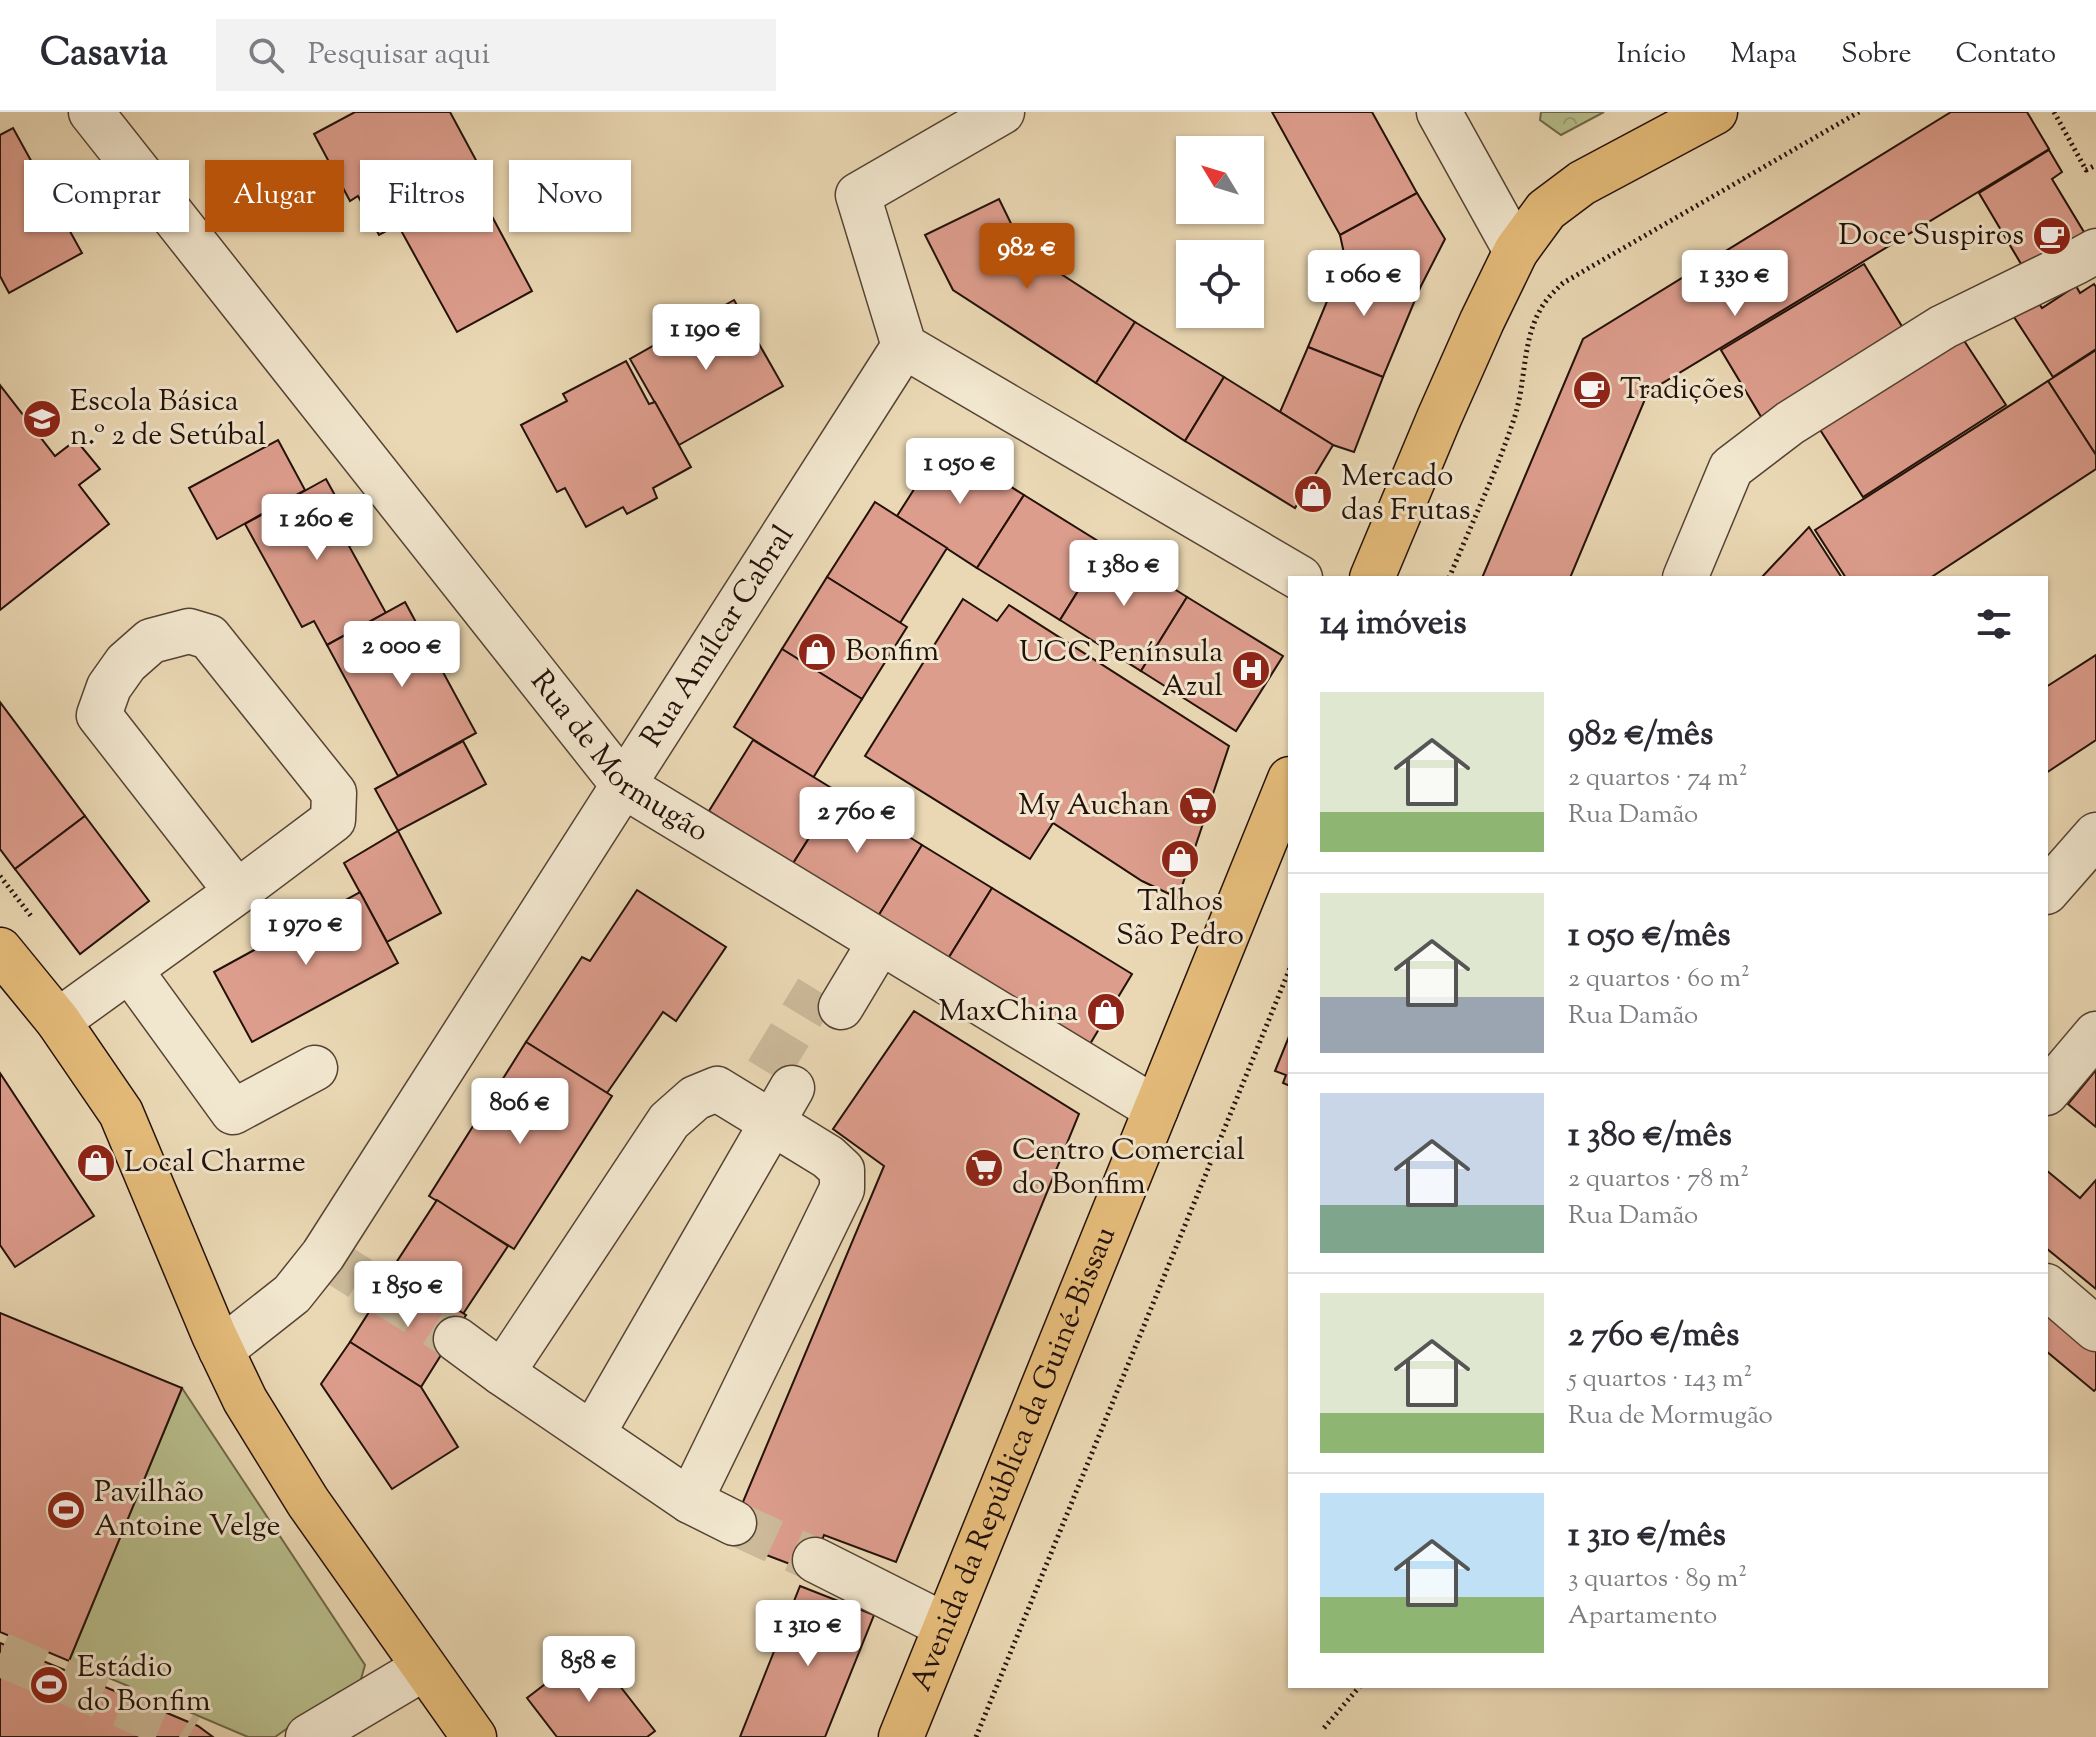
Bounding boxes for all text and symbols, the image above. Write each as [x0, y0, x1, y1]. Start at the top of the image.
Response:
search box [216, 19, 776, 91]
text: Casavia [40, 28, 168, 82]
icon: search [244, 33, 288, 77]
text: Pesquisar aqui [308, 34, 490, 77]
text: Início [1617, 35, 1686, 75]
text: Mapa [1730, 35, 1797, 75]
text: Sobre [1841, 35, 1912, 75]
text: Contato [1956, 35, 2056, 75]
north arrow [1176, 136, 1264, 224]
map controls [1176, 136, 1264, 328]
chip: Comprar [24, 160, 189, 232]
chip: Alugar [205, 160, 344, 232]
chip: Filtros [360, 160, 493, 232]
chip: Novo [509, 160, 631, 232]
place label: Doce Suspiros [1838, 215, 2024, 258]
cafe icon: Doce Suspiros [2031, 215, 2073, 257]
pin: 982 € [971, 223, 1083, 291]
text: 982 € [997, 230, 1057, 267]
button: locate [1176, 240, 1264, 328]
pin: 1 060 € [1290, 250, 1438, 318]
pin: 1 330 € [1661, 250, 1809, 318]
text: 1 060 € [1326, 257, 1402, 294]
text: 1 330 € [1700, 257, 1770, 294]
pin: 1 190 € [632, 304, 780, 372]
text: 1 190 € [671, 311, 741, 348]
cafe icon: Tradições [1571, 369, 1613, 411]
place label: Tradições [1620, 369, 1744, 412]
place label: Escola Básica n.º 2 de Setúbal [70, 381, 266, 458]
school or university icon: Escola Básica n.º 2 de Setúbal [21, 398, 63, 440]
pin: 1 050 € [886, 438, 1034, 506]
text: 1 050 € [924, 445, 996, 482]
place label: Mercado das Frutas [1341, 456, 1471, 533]
shop icon: Mercado das Frutas [1292, 473, 1334, 515]
pin: 1 260 € [243, 494, 391, 562]
text: 1 260 € [280, 501, 354, 538]
street label: Rua Amílcar Cabral [631, 517, 805, 756]
pin: 1 380 € [1050, 540, 1198, 608]
text: 1 380 € [1087, 547, 1161, 584]
text: 14 imóveis [1320, 600, 1467, 649]
icon: filters [1972, 602, 2016, 646]
pin: 2 000 € [328, 621, 476, 689]
text: 2 000 € [362, 628, 442, 665]
shop icon: Bonfim [796, 631, 838, 673]
place label: Bonfim [845, 631, 939, 674]
place label: UCC Península Azul [1019, 632, 1223, 709]
hospital icon: UCC Península Azul [1230, 649, 1272, 691]
street label: Rua de Mormugão [519, 662, 716, 854]
text: 982 €/mês [1568, 711, 1713, 760]
icon: home [1384, 724, 1480, 820]
text: 2 quartos · 74 m² [1568, 760, 1747, 797]
place label: My Auchan [1018, 785, 1170, 828]
supermarket icon: My Auchan [1177, 785, 1219, 827]
pin: 2 760 € [783, 787, 931, 855]
text: 2 760 € [818, 794, 896, 831]
text: Rua Damão [1568, 797, 1698, 834]
shop icon: Talhos São Pedro [1159, 838, 1201, 880]
place label: Talhos São Pedro [1116, 881, 1244, 958]
pin: 1 970 € [232, 899, 380, 967]
text: 1 970 € [269, 906, 343, 943]
text: 1 050 €/mês [1568, 912, 1731, 961]
icon: home [1384, 925, 1480, 1021]
text: 2 quartos · 60 m² [1568, 961, 1750, 998]
place label: MaxChina [939, 991, 1078, 1034]
shop icon: MaxChina [1085, 991, 1127, 1033]
text: Rua Damão [1568, 998, 1698, 1035]
pin: 806 € [464, 1078, 576, 1146]
text: 806 € [489, 1085, 551, 1122]
text: 1 380 €/mês [1568, 1112, 1732, 1161]
icon: home [1384, 1125, 1480, 1221]
place label: Centro Comercial do Bonfim [1012, 1130, 1245, 1207]
shop icon: Local Charme [75, 1142, 117, 1184]
place label: Local Charme [124, 1142, 306, 1185]
supermarket icon: Centro Comercial do Bonfim [963, 1147, 1005, 1189]
text: 2 quartos · 78 m² [1568, 1161, 1749, 1198]
text: Rua Damão [1568, 1198, 1698, 1235]
street label: Avenida da República da Guiné-Bissau [900, 1220, 1127, 1698]
pin: 1 850 € [334, 1261, 482, 1329]
text: 1 850 € [372, 1268, 444, 1305]
text: 2 760 €/mês [1568, 1312, 1739, 1361]
icon: home [1384, 1325, 1480, 1421]
text: 5 quartos · 143 m² [1568, 1361, 1752, 1398]
text: Rua de Mormugão [1568, 1398, 1773, 1435]
place label: Pavilhão Antoine Velge [94, 1472, 280, 1549]
sports icon: Pavilhão Antoine Velge [45, 1489, 87, 1531]
text: 1 310 €/mês [1568, 1512, 1726, 1561]
icon: home [1384, 1525, 1480, 1621]
text: 3 quartos · 89 m² [1568, 1561, 1747, 1598]
text: Apartamento [1568, 1598, 1717, 1635]
pin: 1 310 € [734, 1600, 882, 1668]
text: 1 310 € [774, 1607, 842, 1644]
pin: 858 € [533, 1636, 645, 1704]
text: 858 € [561, 1643, 617, 1680]
place label: Estádio do Bonfim [77, 1647, 211, 1724]
sports icon: Estádio do Bonfim [28, 1664, 70, 1706]

